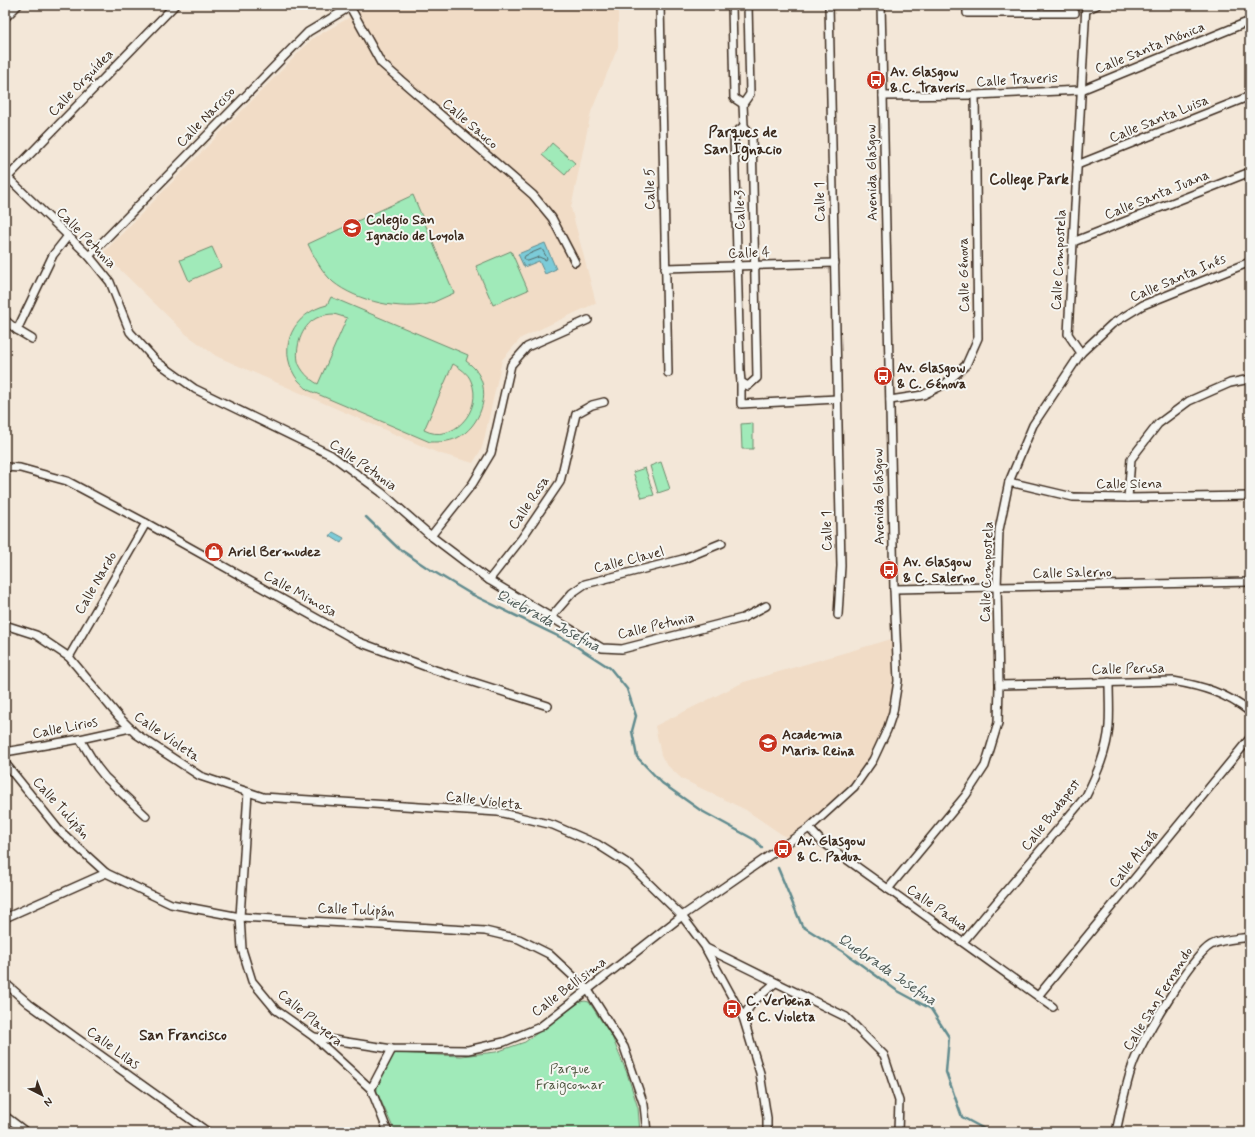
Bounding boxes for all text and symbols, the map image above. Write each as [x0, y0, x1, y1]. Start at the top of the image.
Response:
street label: Calle Santa Mónica [1092, 18, 1208, 78]
street label: Calle Orquídea [44, 45, 118, 120]
place label: Av. Glasgow & C. Traveris [890, 63, 966, 97]
bus stop icon: Av. Glasgow & C. Traveris [865, 69, 887, 91]
street label: Calle Traveris [976, 69, 1058, 91]
street label: Calle Narciso [173, 83, 240, 151]
street label: Calle Santa Luisa [1107, 91, 1211, 147]
street label: Calle Sauco [438, 95, 502, 153]
district label: Parques de San Ignacio [704, 123, 782, 162]
street label: Avenida Glasgow [862, 125, 882, 221]
street label: Calle Santa Juana [1102, 166, 1212, 224]
street label: Calle 5 [641, 168, 659, 210]
district label: College Park [989, 170, 1069, 191]
street label: Calle 1 [811, 182, 829, 222]
street label: Calle 3 [731, 190, 749, 230]
street label: Calle Petunia [52, 203, 120, 273]
street label: Calle Compostela [1047, 209, 1071, 311]
place label: Colegio San Ignacio de Loyola [366, 211, 464, 246]
school or university icon: Colegio San Ignacio de Loyola [341, 217, 363, 239]
street label: Calle Génova [954, 238, 974, 312]
street label: Calle 4 [728, 243, 770, 263]
street label: Calle Santa Inés [1127, 250, 1229, 306]
place label: Av. Glasgow & C. Génova [897, 359, 966, 393]
bus stop icon: Av. Glasgow & C. Génova [872, 365, 894, 387]
street label: Calle Petunia [326, 435, 400, 495]
street label: Avenida Glasgow [869, 449, 889, 545]
street label: Calle Rosa [505, 473, 553, 533]
street label: Calle Siena [1096, 475, 1162, 493]
street label: Calle 1 [818, 511, 836, 551]
street label: Calle Compostela [976, 521, 998, 623]
shop icon: Ariel Bermudez [203, 541, 225, 563]
place label: Ariel Bermudez [228, 543, 321, 561]
street label: Calle Clavel [592, 543, 666, 577]
street label: Calle Nardo [71, 548, 121, 618]
place label: Av. Glasgow & C. Salerno [903, 553, 976, 587]
bus stop icon: Av. Glasgow & C. Salerno [878, 559, 900, 581]
street label: Calle Salerno [1032, 563, 1112, 583]
street label: Calle Mimosa [260, 566, 340, 622]
water label: Quebrada Josefina [492, 585, 604, 657]
street label: Calle Petunia [616, 608, 696, 644]
street label: Calle Perusa [1091, 659, 1165, 679]
street label: Calle Violeta [130, 708, 204, 767]
street label: Calle Lirios [31, 713, 100, 743]
place label: Academia Maria Reina [782, 726, 855, 760]
school or university icon: Academia Maria Reina [757, 732, 779, 754]
street label: Calle Tulipán [28, 773, 94, 843]
street label: Calle Budapest [1017, 775, 1085, 855]
street label: Calle Violeta [445, 787, 524, 815]
street label: Calle Alcalá [1105, 826, 1163, 892]
place label: Av. Glasgow & C. Padua [797, 832, 865, 866]
bus stop icon: Av. Glasgow & C. Padua [772, 838, 794, 860]
street label: Calle Padua [903, 880, 971, 936]
street label: Calle Tulipán [317, 899, 395, 921]
water label: Quebrada Josefina [833, 929, 941, 1011]
street label: Calle San Fernando [1119, 944, 1197, 1054]
street label: Calle Bellísima [528, 953, 610, 1021]
street label: Calle Playera [274, 985, 346, 1051]
place label: C. Verbena & C. Violeta [746, 992, 815, 1026]
bus stop icon: C. Verbena & C. Violeta [721, 998, 743, 1020]
street label: Calle Lilas [83, 1023, 144, 1074]
district label: San Francisco [139, 1026, 227, 1046]
park label: Parque Fraigcomar [536, 1060, 605, 1095]
north arrow [22, 1075, 62, 1115]
text: N [41, 1094, 55, 1109]

